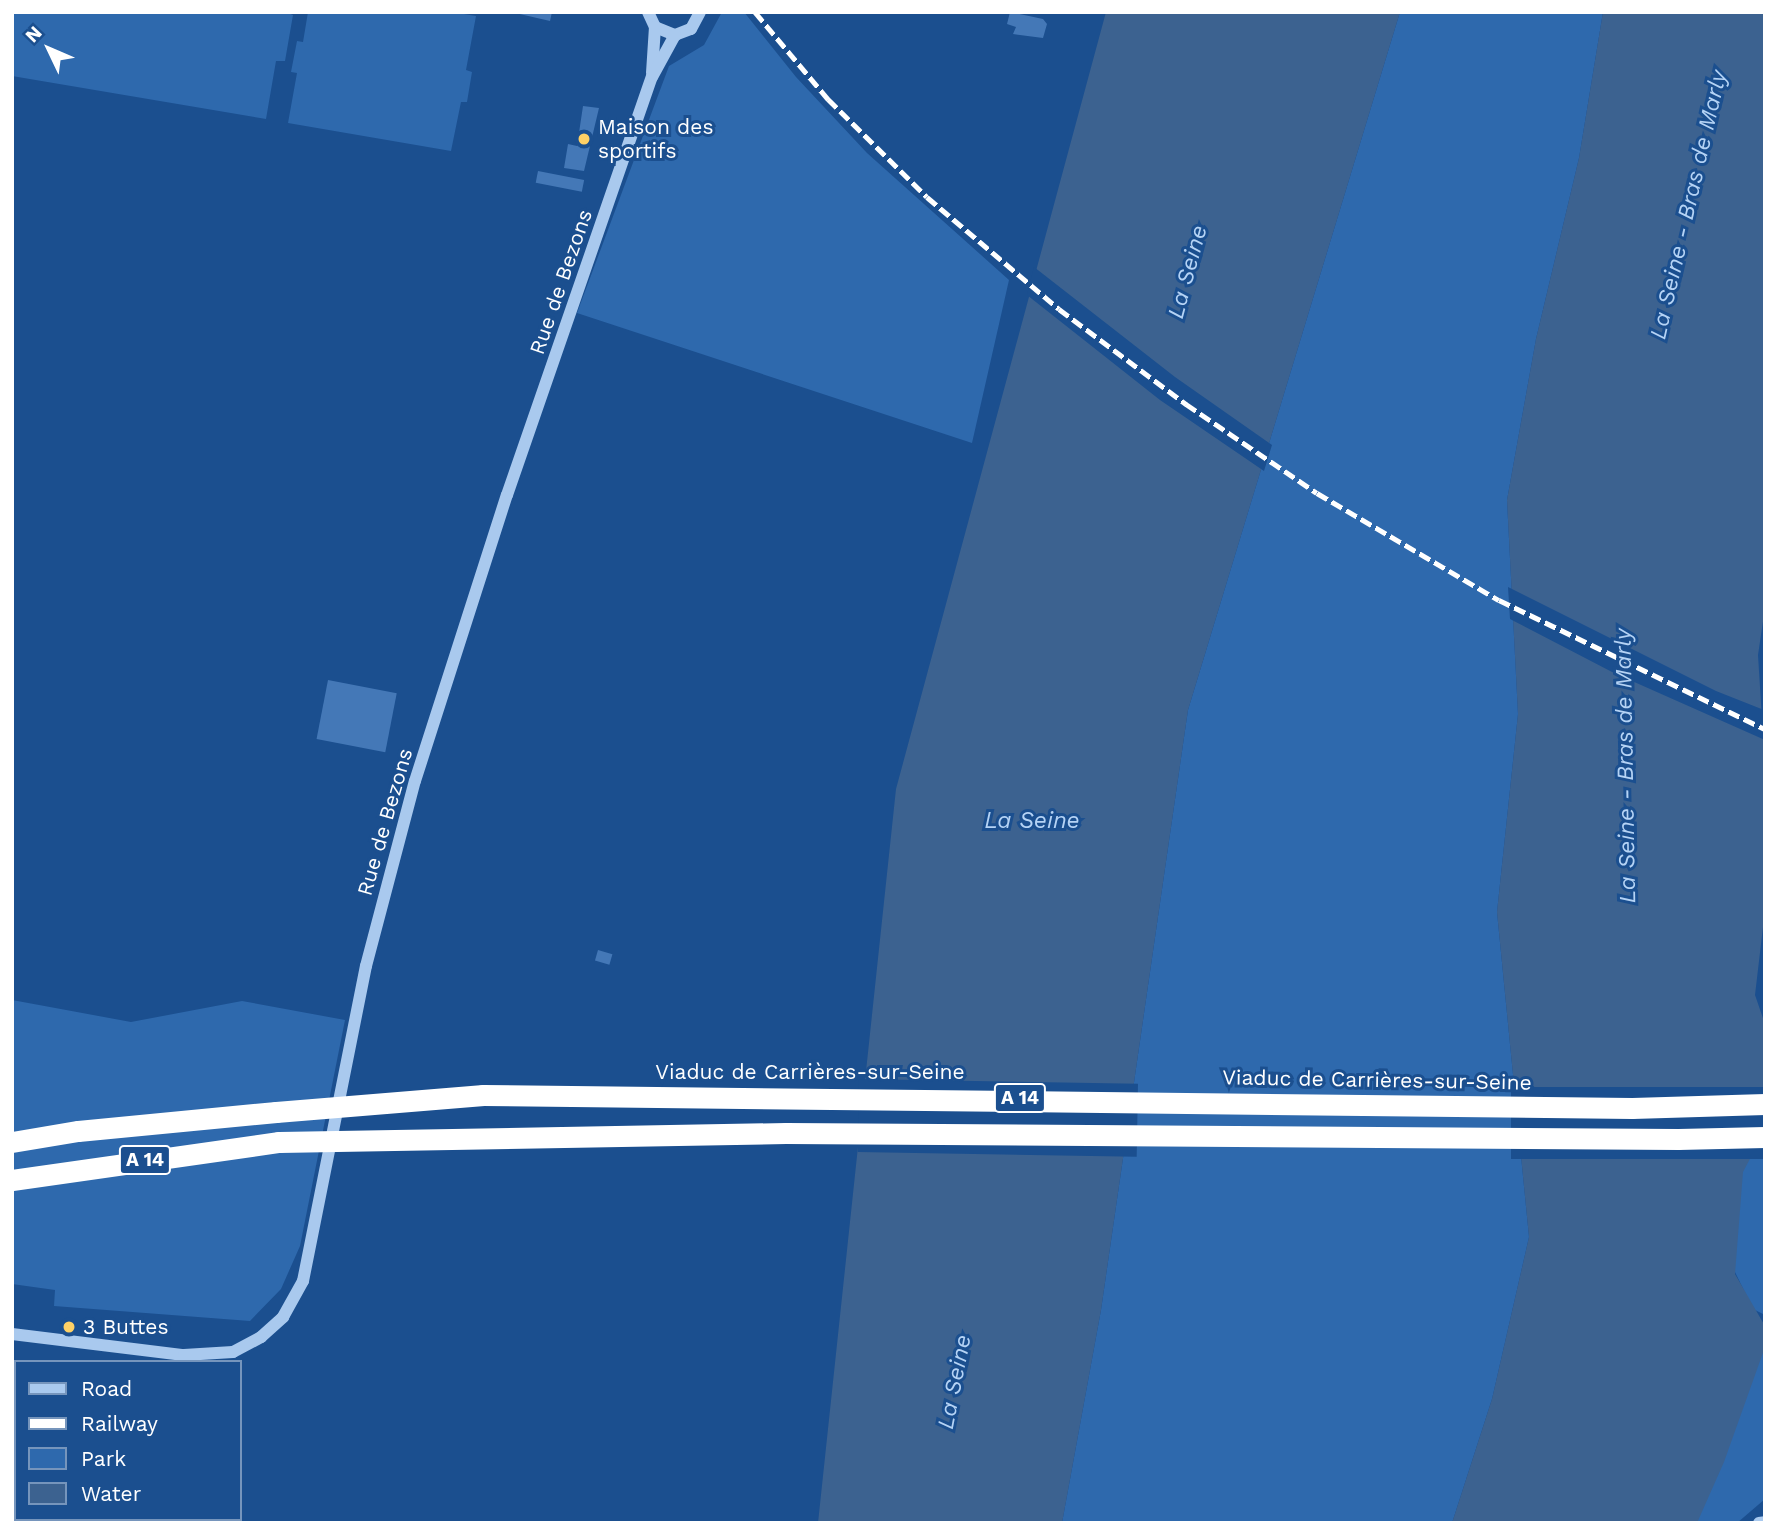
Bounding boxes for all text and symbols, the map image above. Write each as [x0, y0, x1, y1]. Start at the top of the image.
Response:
north arrow [14, 14, 84, 84]
text: N [20, 21, 47, 47]
water label: La Seine - Bras de Marly [1645, 68, 1733, 342]
place label: Maison des sportifs [598, 114, 713, 164]
marker: Maison des sportifs [576, 131, 592, 147]
street label: Rue de Bezons [524, 206, 598, 358]
water label: La Seine [1162, 222, 1214, 322]
water label: La Seine - Bras de Marly [1610, 628, 1642, 904]
street label: Rue de Bezons [352, 745, 418, 899]
water label: La Seine [984, 807, 1080, 835]
street label: Viaduc de Carrières-sur-Seine [655, 1059, 965, 1085]
street label: Viaduc de Carrières-sur-Seine [1222, 1065, 1532, 1095]
road number: A 14 [992, 1082, 1048, 1114]
road number: A 14 [117, 1144, 173, 1176]
place label: 3 Buttes [83, 1314, 169, 1340]
marker: 3 Buttes [61, 1319, 77, 1335]
water label: La Seine [932, 1332, 978, 1432]
legend [14, 1360, 242, 1521]
text: Road [81, 1376, 132, 1401]
text: Railway [81, 1411, 158, 1436]
text: Park [81, 1446, 126, 1471]
text: Water [81, 1481, 141, 1506]

